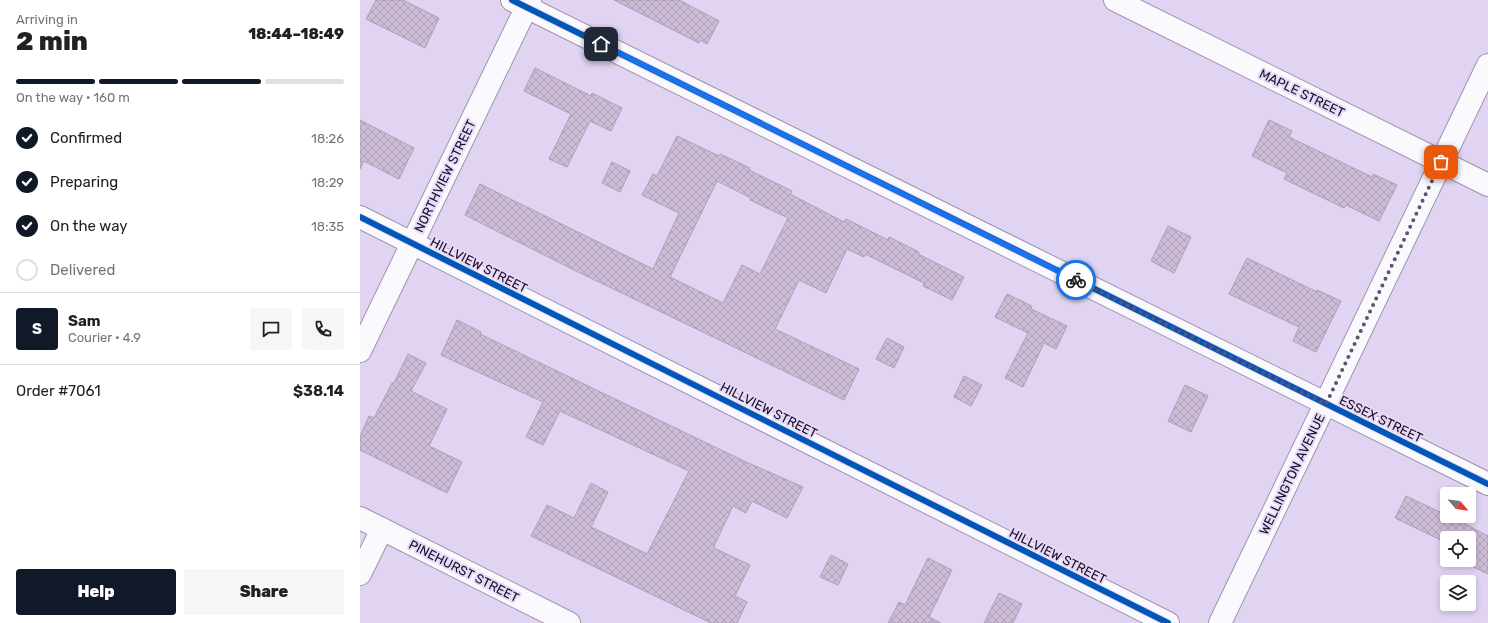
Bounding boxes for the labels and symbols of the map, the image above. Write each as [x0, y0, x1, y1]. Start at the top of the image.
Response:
pin [584, 27, 618, 61]
street label: MAPLE STREET [1257, 66, 1348, 120]
street label: NORTHVIEW STREET [411, 117, 479, 235]
pin [1424, 145, 1458, 179]
street label: HILLVIEW STREET [428, 234, 530, 296]
courier [1056, 260, 1096, 300]
street label: HILLVIEW STREET [718, 379, 820, 441]
street label: ESSEX STREET [1337, 392, 1425, 446]
street label: WELLINGTON AVENUE [1256, 411, 1328, 537]
north arrow [1440, 487, 1476, 523]
street label: HILLVIEW STREET [1007, 525, 1109, 587]
street label: PINEHURST STREET [407, 537, 522, 605]

